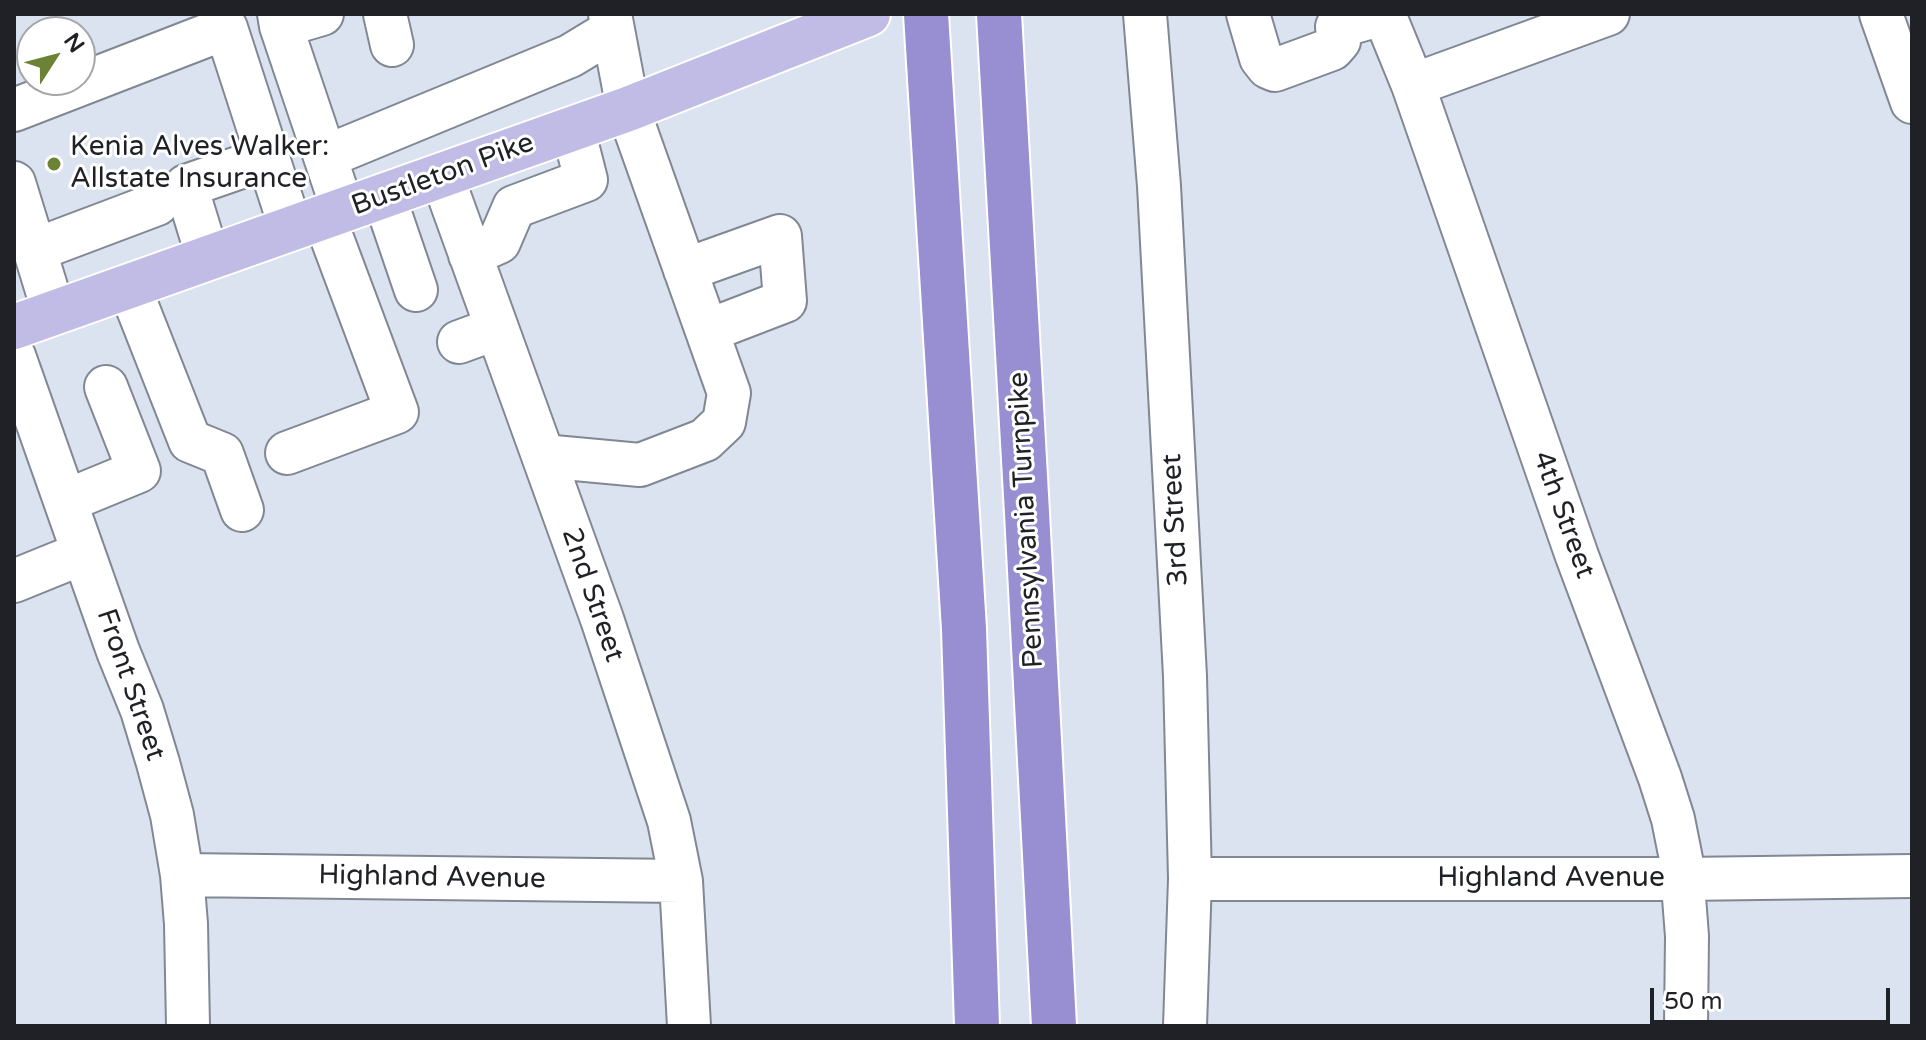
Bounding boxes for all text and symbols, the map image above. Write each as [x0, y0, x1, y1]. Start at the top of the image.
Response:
north arrow [16, 16, 96, 96]
text: N [58, 28, 90, 58]
street label: Bustleton Pike [347, 126, 539, 224]
place label: Kenia Alves Walker: Allstate Insurance [70, 131, 329, 197]
marker: Kenia Alves Walker: Allstate Insurance [45, 155, 63, 173]
street label: Pennsylvania Turnpike [1002, 371, 1052, 669]
street label: 4th Street [1525, 447, 1601, 583]
street label: 3rd Street [1156, 453, 1196, 587]
street label: 2nd Street [553, 524, 631, 666]
street label: Front Street [88, 605, 172, 765]
street label: Highland Avenue [318, 859, 546, 897]
street label: Highland Avenue [1437, 862, 1665, 896]
scale bar [1654, 972, 1894, 1022]
text: 50 m [1664, 987, 1722, 1016]

